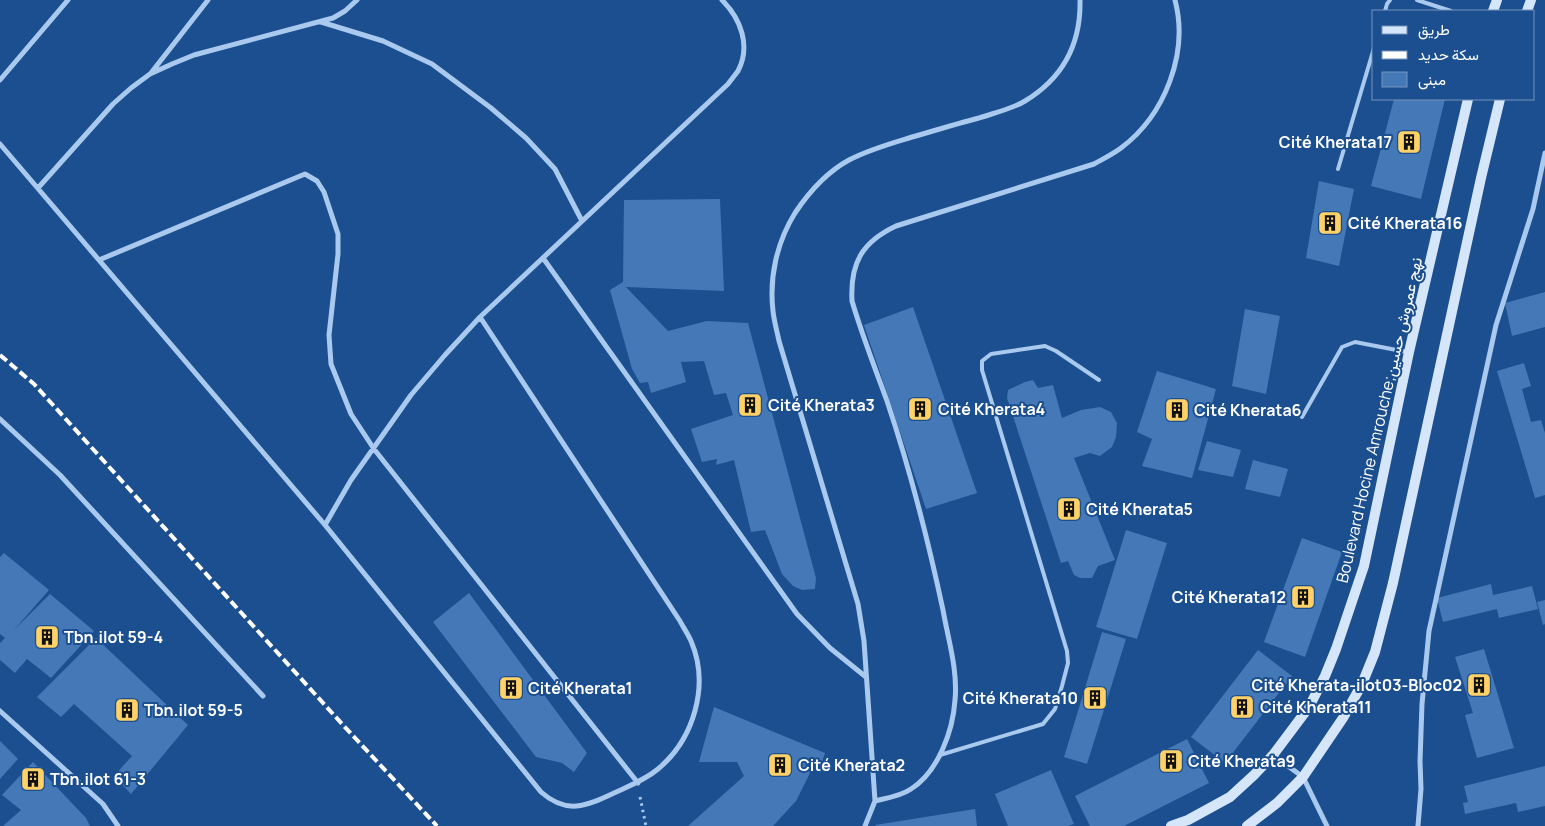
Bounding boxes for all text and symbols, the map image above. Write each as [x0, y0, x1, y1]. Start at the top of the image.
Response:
legend [1372, 10, 1535, 100]
text: طريق [1418, 19, 1450, 40]
text: سكة حديد [1418, 44, 1479, 65]
text: مبنى [1418, 69, 1446, 90]
building icon: Cité Kherata17 [1396, 129, 1422, 155]
place label: Cité Kherata17 [1279, 131, 1392, 153]
building icon: Cité Kherata16 [1317, 210, 1343, 236]
place label: Cité Kherata16 [1348, 212, 1463, 234]
street label: Boulevard Hocine Amrouche;نهج عمروش حسين [1331, 255, 1428, 585]
building icon: Cité Kherata3 [737, 392, 763, 418]
place label: Cité Kherata3 [768, 394, 875, 416]
building icon: Cité Kherata4 [907, 396, 933, 422]
building icon: Cité Kherata6 [1164, 397, 1190, 423]
place label: Cité Kherata4 [938, 398, 1045, 420]
place label: Cité Kherata6 [1194, 399, 1302, 421]
building icon: Cité Kherata5 [1056, 496, 1082, 522]
place label: Cité Kherata5 [1086, 498, 1193, 520]
building icon: Cité Kherata12 [1290, 584, 1316, 610]
place label: Cité Kherata12 [1172, 586, 1286, 608]
building icon: Tbn.ilot 59-4 [34, 624, 60, 650]
place label: Tbn.ilot 59-4 [64, 626, 163, 648]
building icon: Cité Kherata-ilot03-Bloc02 [1466, 672, 1492, 698]
place label: Cité Kherata-ilot03-Bloc02 [1252, 674, 1462, 696]
building icon: Cité Kherata1 [498, 675, 524, 701]
place label: Cité Kherata1 [528, 677, 633, 699]
building icon: Cité Kherata10 [1082, 685, 1108, 711]
place label: Cité Kherata10 [963, 687, 1078, 709]
building icon: Cité Kherata11 [1229, 694, 1255, 720]
place label: Cité Kherata11 [1260, 696, 1372, 718]
building icon: Tbn.ilot 59-5 [114, 697, 140, 723]
place label: Tbn.ilot 59-5 [144, 699, 243, 721]
building icon: Cité Kherata9 [1158, 748, 1184, 774]
place label: Cité Kherata9 [1188, 750, 1296, 772]
building icon: Cité Kherata2 [767, 752, 793, 778]
place label: Cité Kherata2 [798, 754, 905, 776]
building icon: Tbn.ilot 61-3 [20, 766, 46, 792]
place label: Tbn.ilot 61-3 [50, 768, 146, 790]

